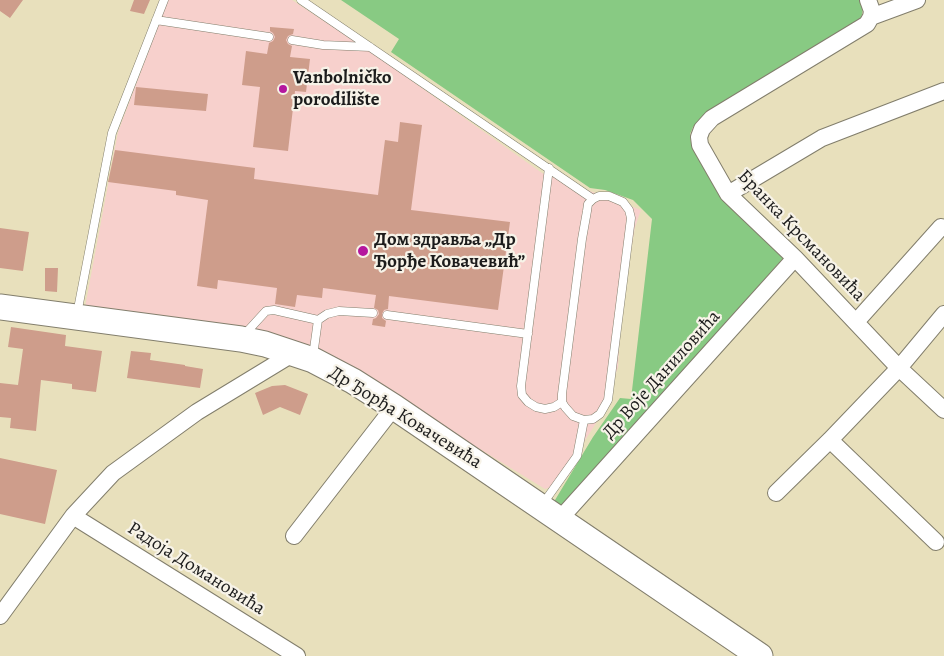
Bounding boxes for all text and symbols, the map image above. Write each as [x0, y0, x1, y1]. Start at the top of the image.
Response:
place label: Vanbolničko porodilište [293, 67, 392, 111]
marker: Vanbolničko porodilište [277, 83, 289, 95]
street label: Бранка Крсмановића [732, 165, 870, 307]
place label: Дом здравља „Др Ђорђе Ковачевић” [374, 229, 525, 273]
marker: Дом здравља „Др Ђорђе Ковачевић” [356, 244, 370, 258]
street label: Др Воје Даниловића [598, 306, 726, 444]
street label: Др Ђорђа Ковачевића [324, 362, 486, 474]
street label: Радоја Домановића [123, 517, 269, 621]

